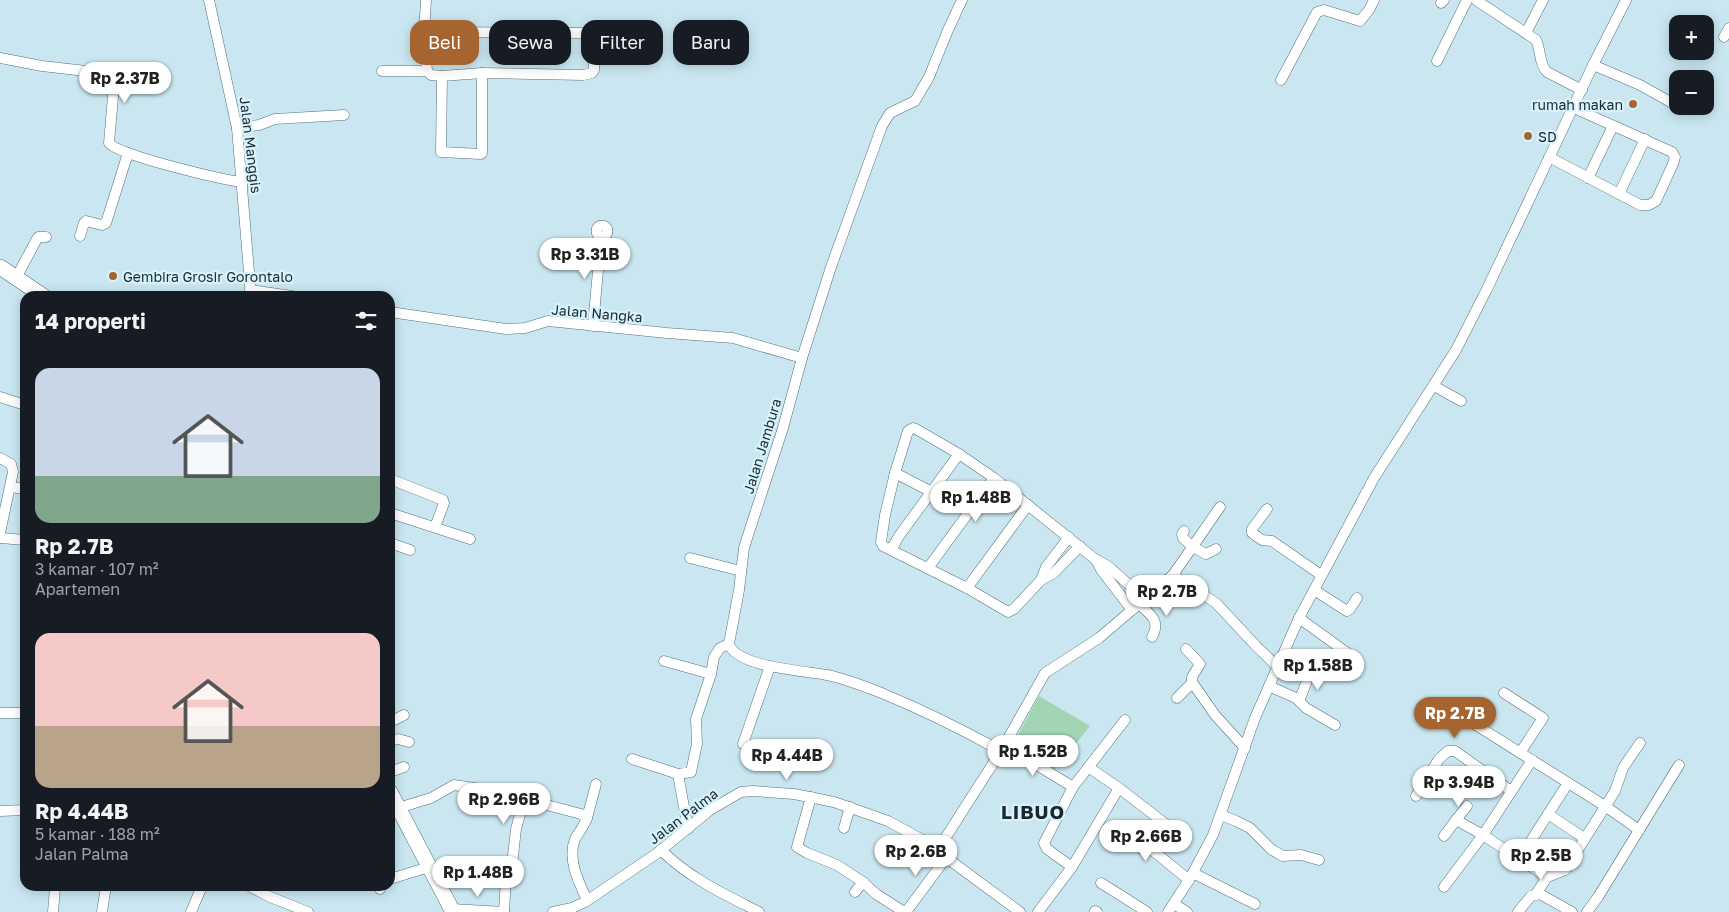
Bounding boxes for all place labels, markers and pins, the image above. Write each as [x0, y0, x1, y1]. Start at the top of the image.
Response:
pin: Rp 2.37B [73, 62, 177, 104]
place label: rumah makan [1532, 96, 1623, 113]
marker: rumah makan [1627, 98, 1639, 110]
place label: SD [1538, 128, 1557, 145]
marker: SD [1522, 130, 1534, 142]
pin: Rp 3.31B [533, 238, 637, 280]
place label: Gembira Grosir Gorontalo [123, 268, 293, 285]
marker: Gembira Grosir Gorontalo [107, 270, 119, 282]
pin: Rp 1.48B [924, 480, 1028, 523]
pin: Rp 2.7B [1121, 574, 1213, 617]
pin: Rp 1.58B [1266, 648, 1370, 691]
pin: Rp 2.7B [1409, 696, 1501, 739]
pin: Rp 1.52B [981, 734, 1085, 777]
pin: Rp 4.44B [735, 738, 839, 781]
pin: Rp 3.94B [1407, 766, 1511, 808]
pin: Rp 2.96B [452, 782, 556, 825]
pin: Rp 2.66B [1094, 820, 1198, 862]
pin: Rp 2.6B [870, 834, 962, 877]
pin: Rp 2.5B [1495, 838, 1587, 881]
pin: Rp 1.48B [426, 856, 530, 898]

